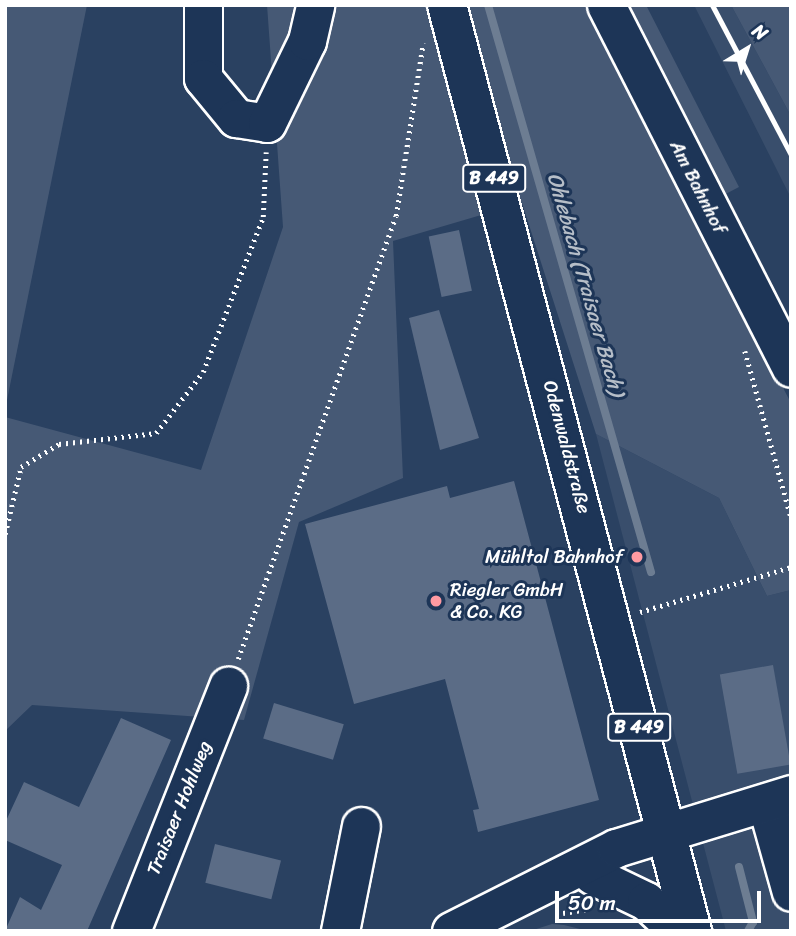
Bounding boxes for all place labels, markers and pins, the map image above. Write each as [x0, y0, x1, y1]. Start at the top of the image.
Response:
place label: Mühltal Bahnhof [485, 546, 623, 568]
marker: Mühltal Bahnhof [629, 549, 645, 565]
place label: Riegler GmbH & Co. KG [450, 579, 563, 623]
marker: Riegler GmbH & Co. KG [428, 593, 444, 609]

